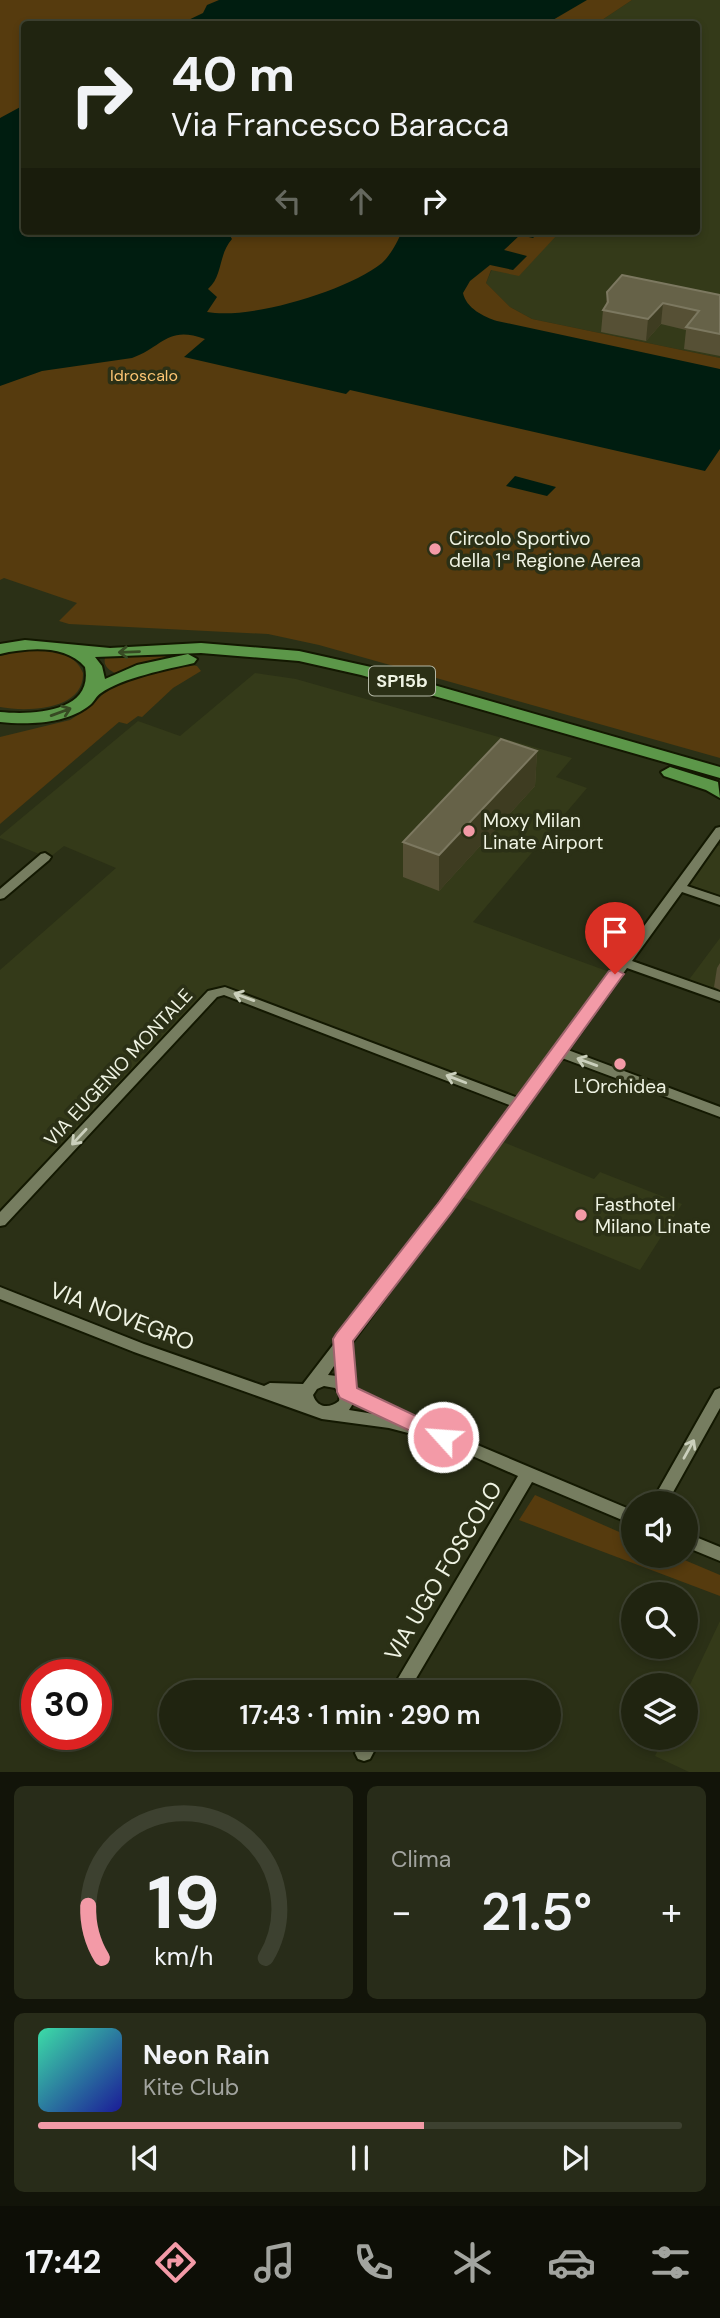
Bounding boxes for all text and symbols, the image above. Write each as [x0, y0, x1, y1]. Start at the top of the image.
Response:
text: 40 m [171, 42, 295, 106]
icon: right [56, 49, 147, 140]
text: Via Francesco Baracca [171, 104, 509, 146]
icon: left [269, 182, 307, 220]
icon: ahead [342, 182, 380, 220]
icon: right [415, 182, 453, 220]
park label: Idroscalo [110, 365, 178, 386]
place label: Circolo Sportivo della 1ª Regione Aerea [449, 526, 641, 573]
marker: Circolo Sportivo della 1ª Regione Aerea [427, 541, 443, 557]
one-way arrow [118, 645, 141, 658]
road number: SP15b [369, 666, 435, 696]
one-way arrow [50, 704, 72, 717]
place label: Moxy Milan Linate Airport [483, 808, 603, 855]
marker: Moxy Milan Linate Airport [461, 823, 477, 839]
pin [585, 902, 645, 974]
icon: arrive [596, 913, 634, 951]
street label: VIA EUGENIO MONTALE [39, 983, 198, 1151]
one-way arrow [233, 990, 255, 1002]
one-way arrow [577, 1055, 599, 1068]
marker: L'Orchidea [612, 1056, 628, 1072]
one-way arrow [446, 1072, 467, 1085]
place label: L'Orchidea [574, 1074, 666, 1099]
one-way arrow [71, 1128, 88, 1145]
place label: Fasthotel Milano Linate [595, 1192, 711, 1239]
marker: Fasthotel Milano Linate [573, 1207, 589, 1223]
street label: VIA NOVEGRO [45, 1275, 199, 1357]
position arrow [406, 1400, 480, 1474]
one-way arrow [682, 1439, 696, 1459]
street label: VIA UGO FOSCOLO [377, 1476, 509, 1666]
map controls [621, 1491, 698, 1750]
button: sound [621, 1491, 698, 1568]
button: search [621, 1582, 698, 1659]
speed limit sign: 30 [21, 1659, 112, 1750]
button: layers [621, 1673, 698, 1750]
text: 17:43 · 1 min · 290 m [240, 1698, 480, 1732]
text: Clima [391, 1844, 451, 1874]
text: 19 [147, 1857, 220, 1952]
text: 21.5° [481, 1878, 592, 1946]
text: − [391, 1887, 412, 1937]
text: + [661, 1887, 682, 1937]
text: km/h [154, 1940, 213, 1973]
text: Neon Rain [143, 2038, 270, 2072]
text: Kite Club [143, 2072, 239, 2102]
icon: previous [126, 2139, 164, 2177]
icon: pause [341, 2139, 379, 2177]
icon: next [556, 2139, 594, 2177]
icon: directions [151, 2238, 200, 2287]
icon: music [250, 2238, 299, 2287]
icon: phone [349, 2238, 398, 2287]
icon: climate [448, 2238, 497, 2287]
icon: car [547, 2238, 596, 2287]
icon: filters [646, 2238, 695, 2287]
text: 17:42 [25, 2241, 101, 2283]

